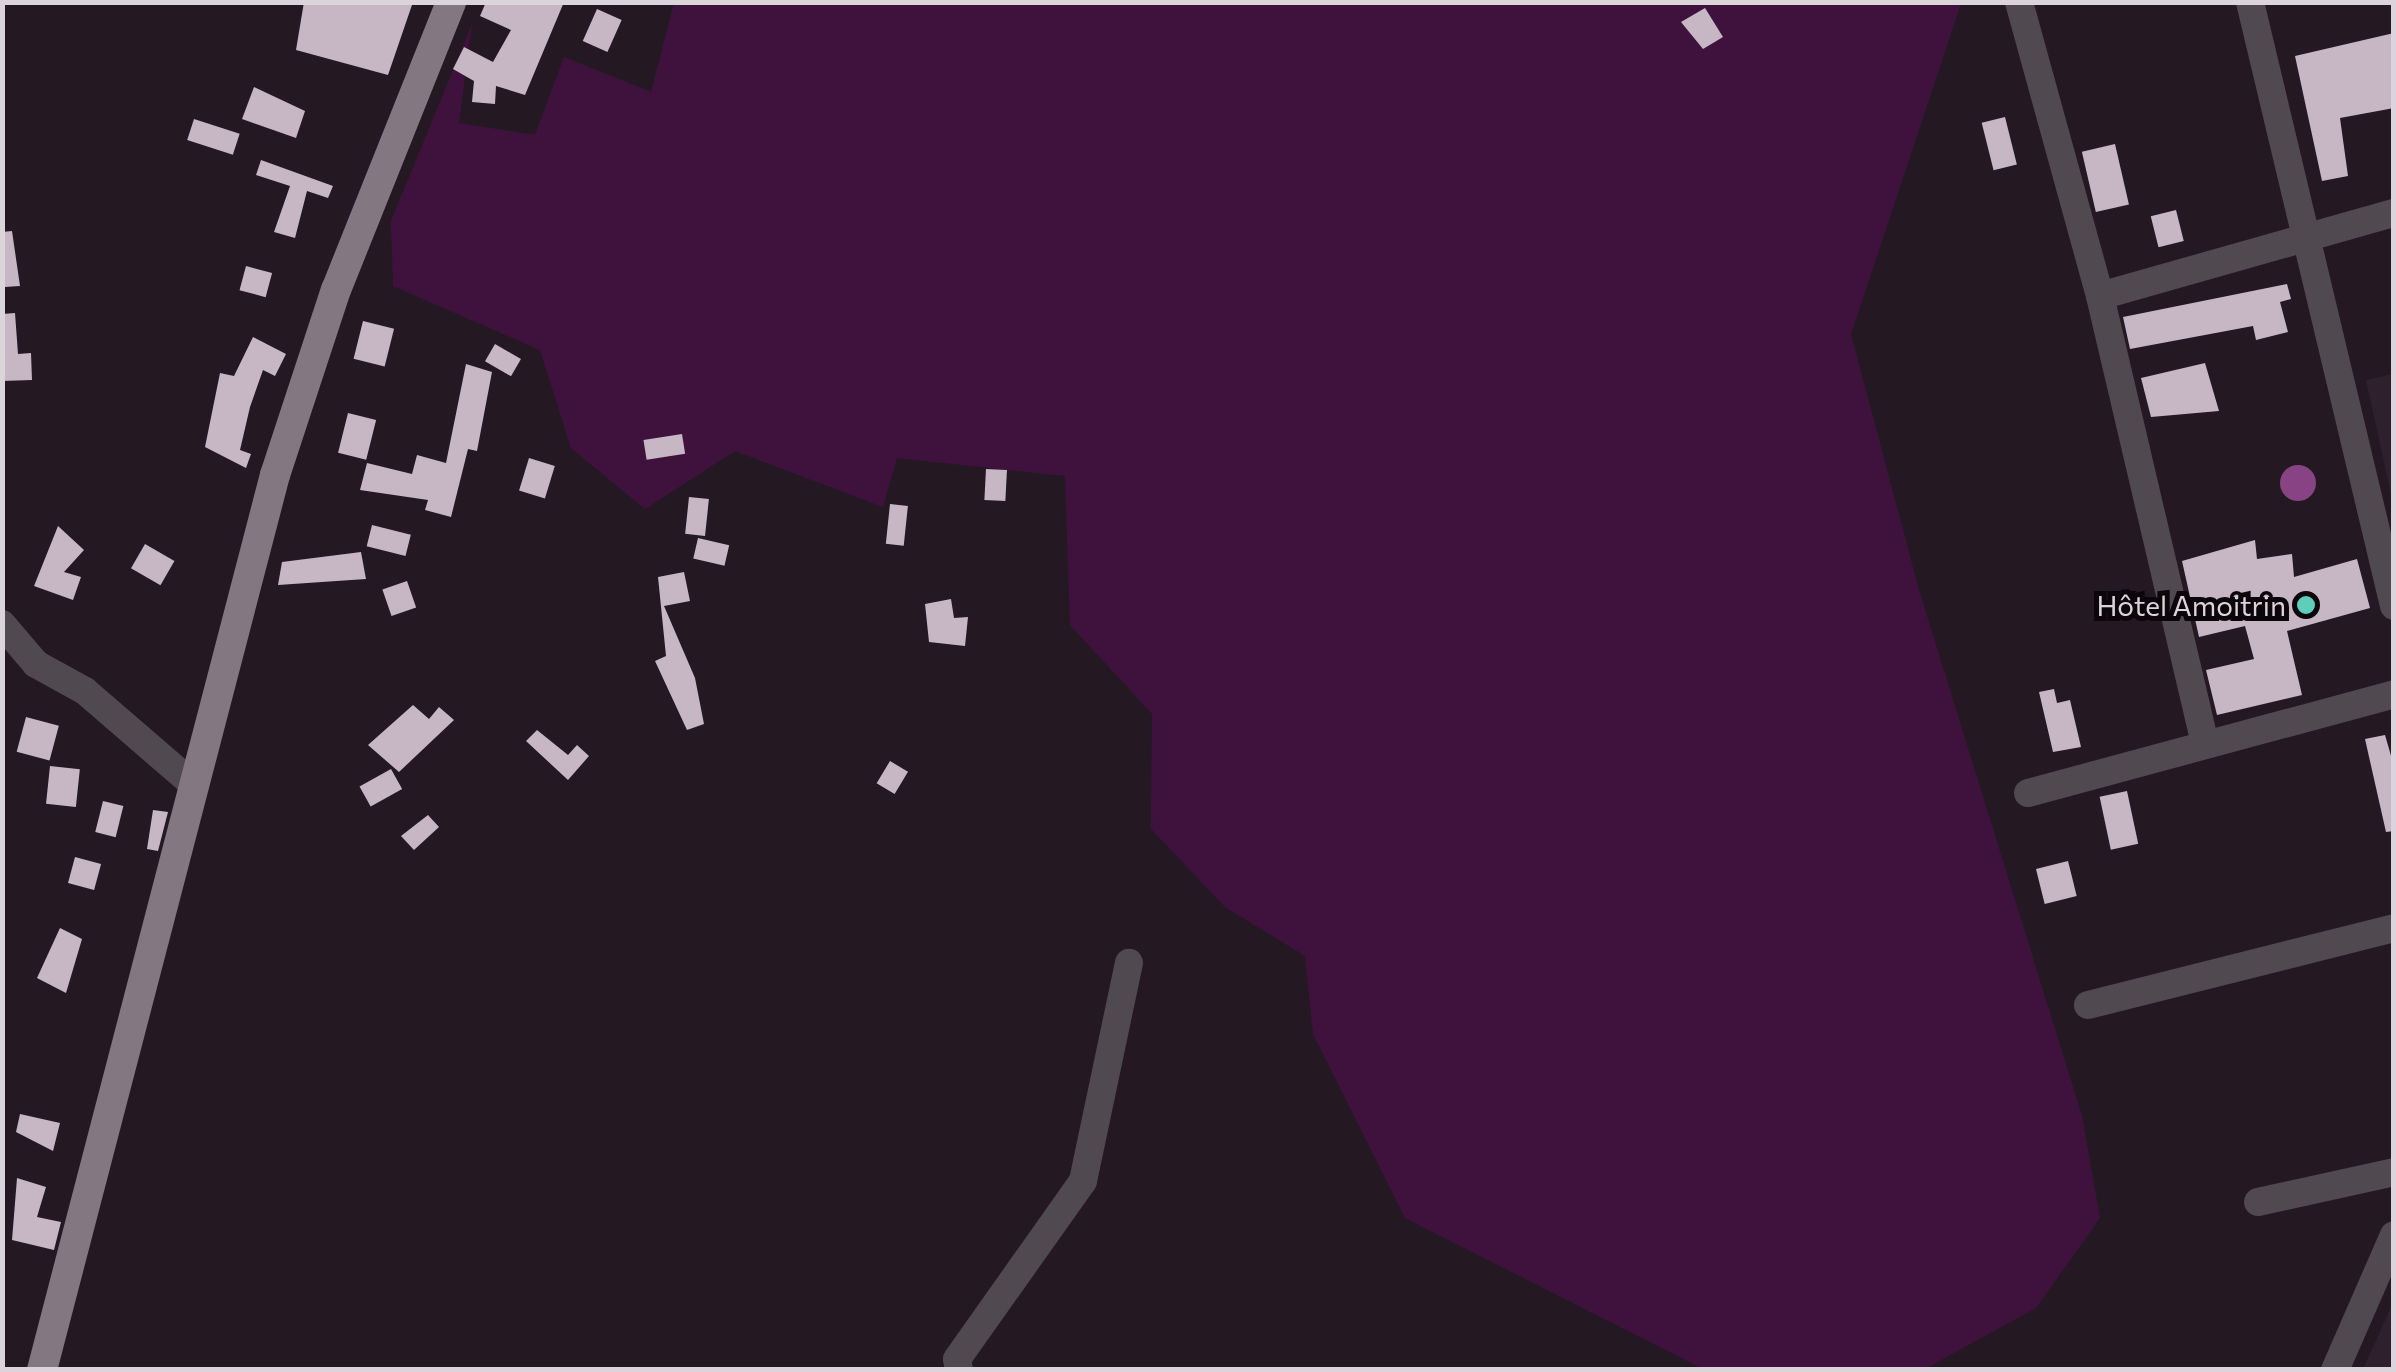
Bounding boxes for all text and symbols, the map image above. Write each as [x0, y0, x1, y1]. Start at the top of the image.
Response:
place label: Hôtel Amoitrin [2096, 588, 2286, 622]
marker: Hôtel Amoitrin [2295, 594, 2317, 616]

